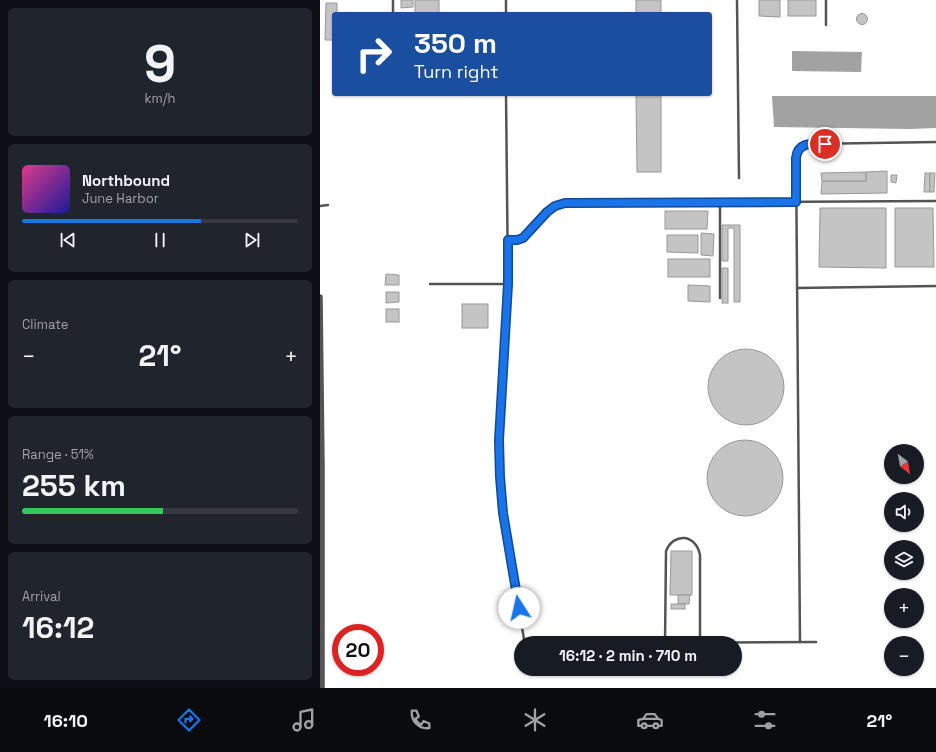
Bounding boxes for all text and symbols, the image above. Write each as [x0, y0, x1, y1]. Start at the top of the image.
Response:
text: 350 m [414, 25, 497, 61]
icon: right [348, 28, 400, 80]
text: 9 [144, 31, 176, 97]
text: Turn right [414, 60, 498, 83]
text: km/h [145, 90, 175, 107]
pin [808, 127, 842, 161]
icon: arrive [814, 133, 836, 155]
text: Northbound [82, 171, 170, 190]
text: June Harbor [82, 190, 159, 207]
icon: previous [57, 229, 79, 251]
icon: pause [149, 229, 171, 251]
icon: next [241, 229, 263, 251]
text: Climate [22, 316, 68, 333]
text: 21° [138, 336, 182, 375]
text: − [22, 342, 36, 370]
text: + [284, 342, 298, 370]
north arrow [884, 444, 924, 484]
map controls [884, 444, 924, 676]
text: Range · 51% [22, 446, 94, 463]
text: 255 km [22, 466, 126, 505]
button: sound [884, 492, 924, 532]
button: layers [884, 540, 924, 580]
position arrow [498, 587, 540, 629]
text: Arrival [22, 588, 61, 605]
button: + [884, 588, 924, 628]
text: 16:12 [22, 608, 94, 647]
speed limit sign: 20 [332, 624, 384, 676]
button: − [884, 636, 924, 676]
text: 16:12 · 2 min · 710 m [559, 646, 697, 665]
icon: directions [175, 706, 203, 734]
icon: music [290, 706, 318, 734]
icon: phone [406, 706, 434, 734]
icon: climate [521, 706, 549, 734]
icon: car [636, 706, 664, 734]
icon: filters [751, 706, 779, 734]
text: 16:10 [44, 709, 88, 732]
text: 21° [866, 709, 892, 732]

